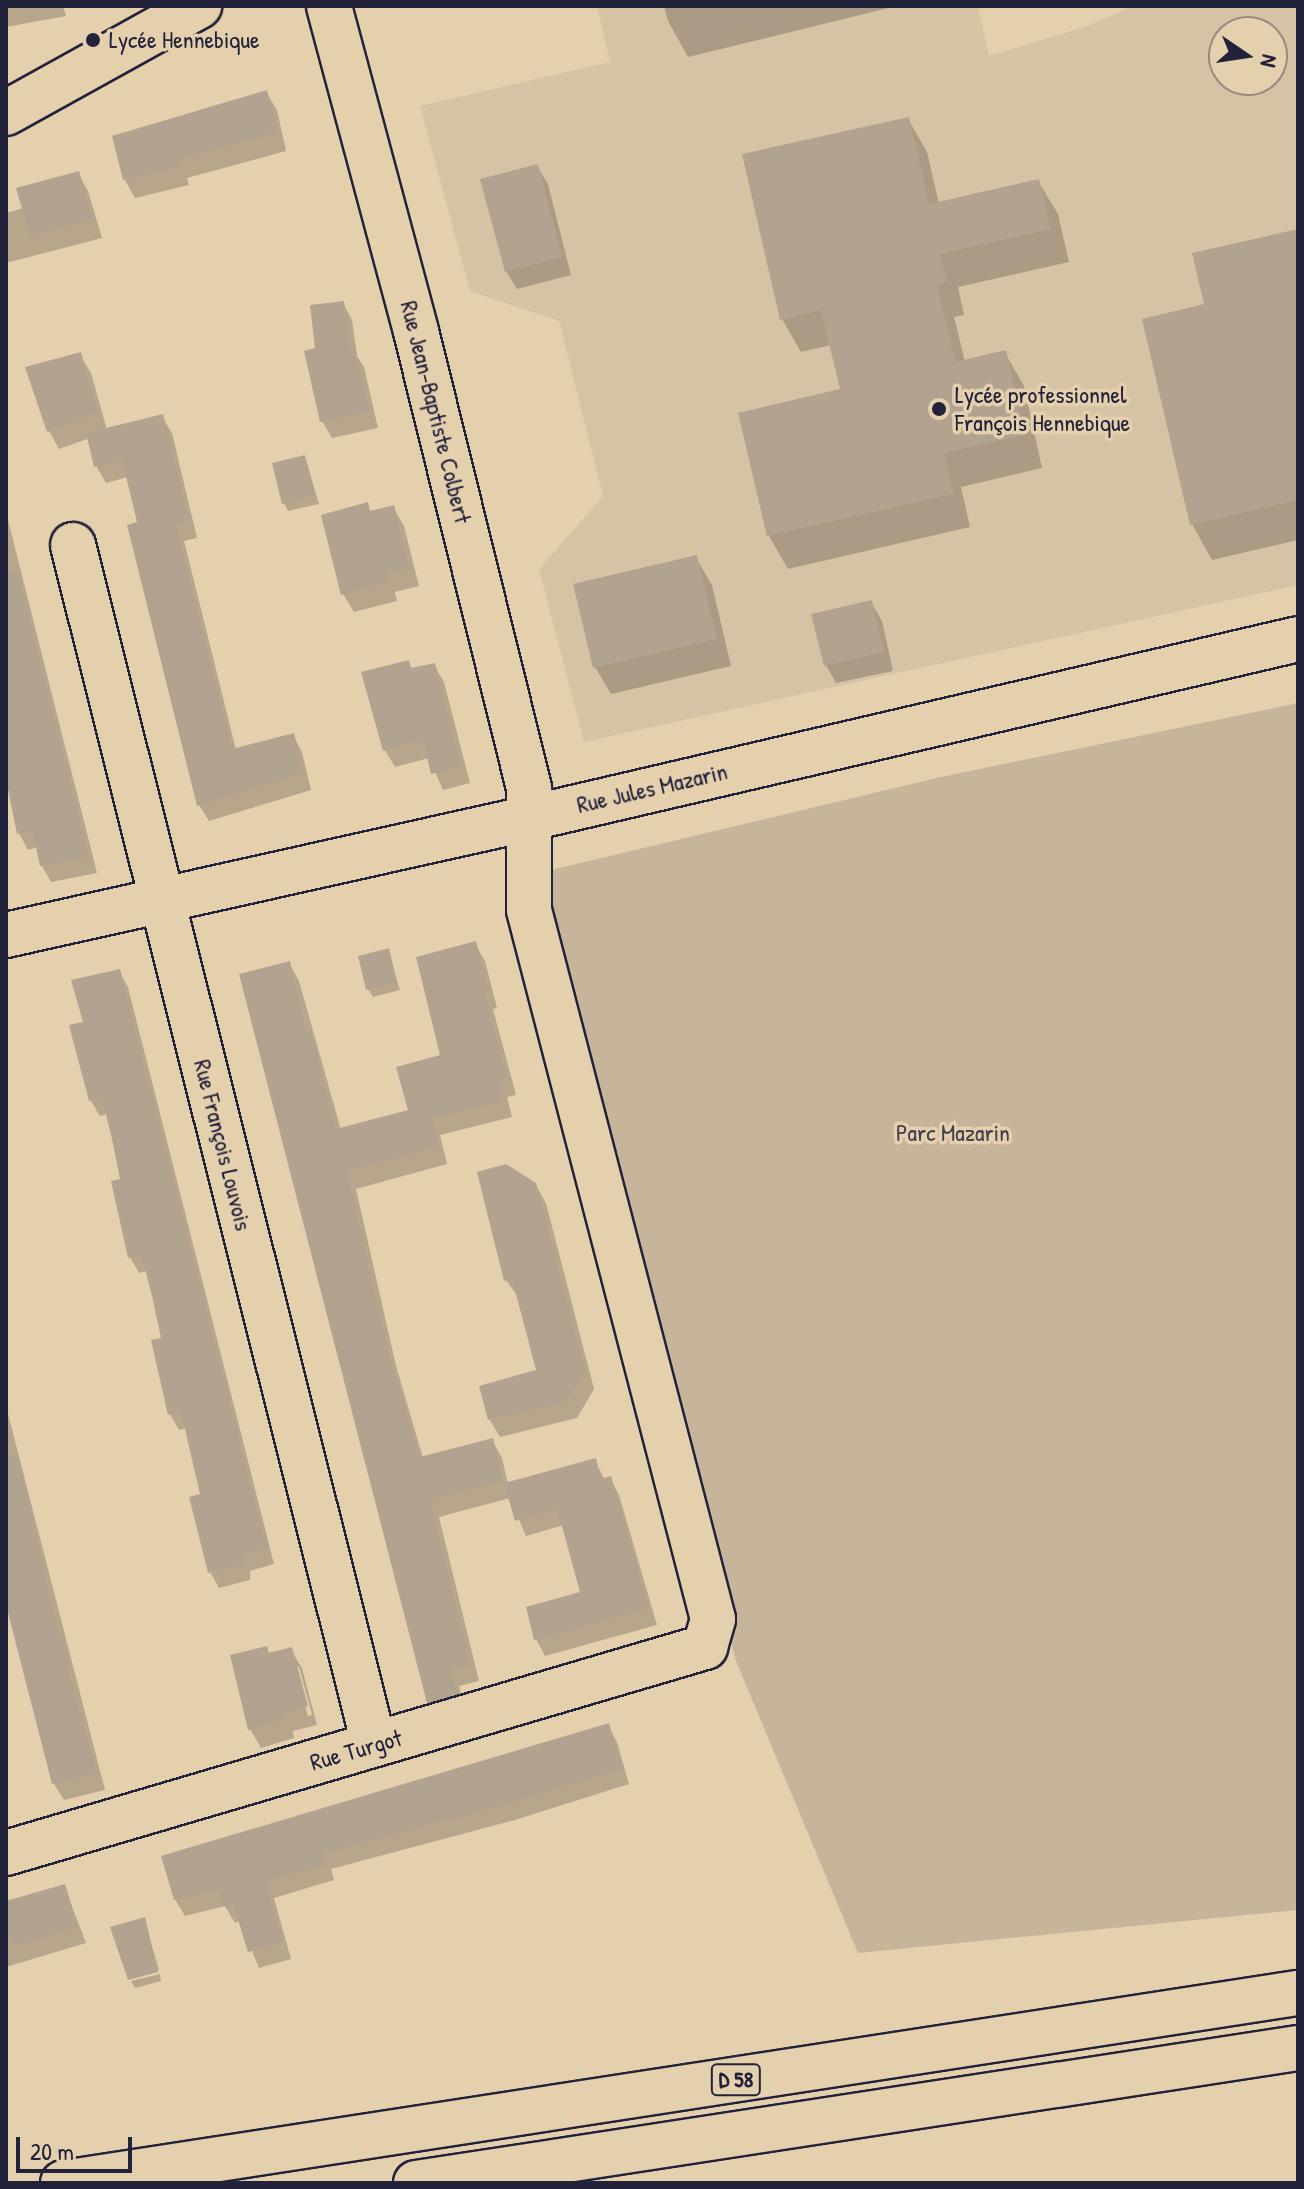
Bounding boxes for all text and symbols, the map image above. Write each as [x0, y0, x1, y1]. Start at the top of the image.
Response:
north arrow [1208, 16, 1288, 96]
place label: Lycée Hennebique [109, 26, 260, 54]
marker: Lycée Hennebique [84, 31, 102, 49]
text: N [1254, 52, 1285, 70]
street label: Rue Jean-Baptiste Colbert [394, 298, 478, 526]
place label: Lycée professionnel François Hennebique [955, 381, 1130, 437]
marker: Lycée professionnel François Hennebique [930, 400, 948, 418]
street label: Rue Jules Mazarin [574, 757, 730, 819]
street label: Rue François Louvois [188, 1056, 258, 1234]
park label: Parc Mazarin [896, 1119, 1010, 1147]
street label: Rue Turgot [307, 1723, 405, 1777]
road number: D 58 [710, 2062, 762, 2098]
scale bar [20, 2121, 136, 2171]
text: 20 m [30, 2135, 74, 2167]

